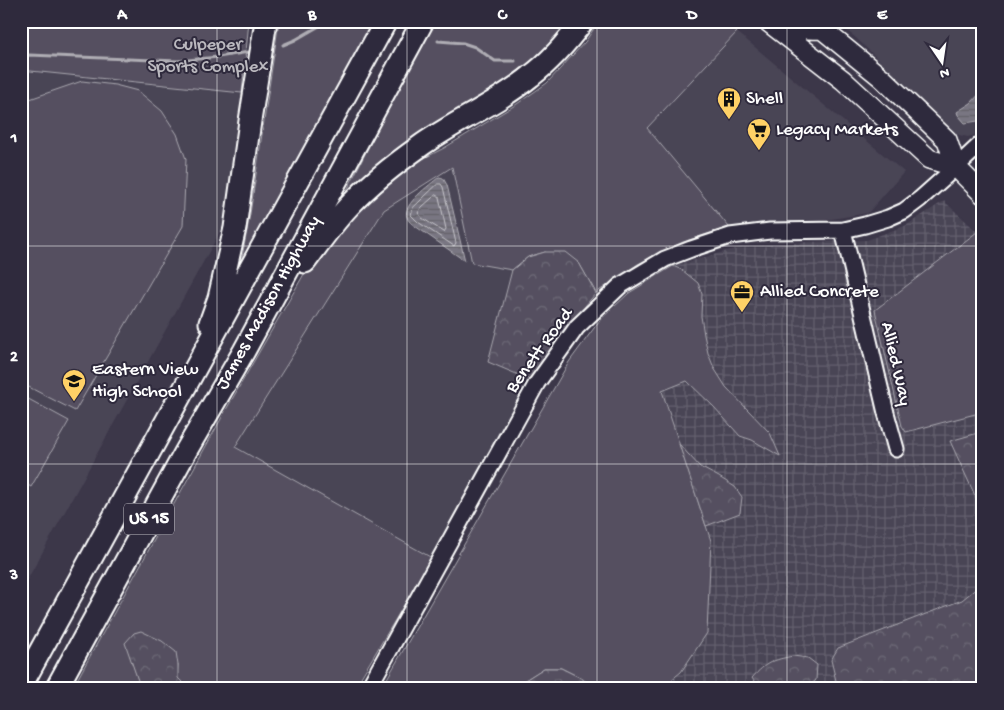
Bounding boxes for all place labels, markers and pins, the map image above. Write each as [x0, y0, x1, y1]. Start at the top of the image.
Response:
building icon: Shell [716, 86, 742, 120]
place label: Shell [746, 88, 783, 111]
supermarket icon: Legacy Markets [746, 117, 772, 151]
place label: Legacy Markets [776, 119, 899, 142]
office icon: Allied Concrete [729, 279, 755, 313]
place label: Allied Concrete [760, 281, 879, 304]
place label: Eastern View High School [92, 359, 199, 404]
school or university icon: Eastern View High School [61, 368, 87, 402]

